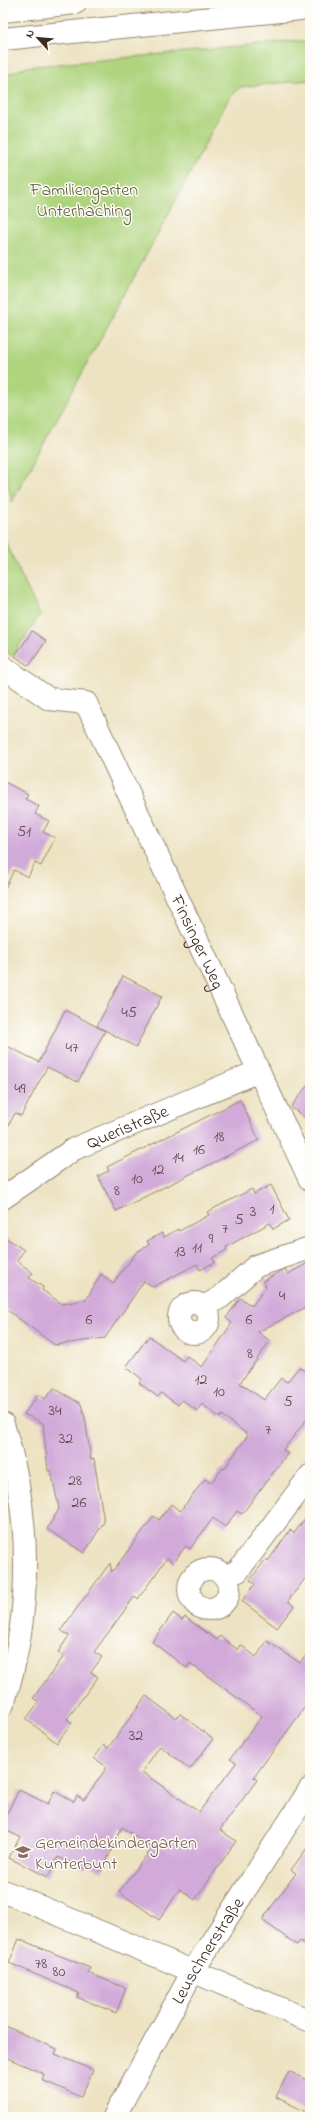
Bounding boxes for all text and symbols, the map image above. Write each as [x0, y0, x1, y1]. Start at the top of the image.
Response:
north arrow [18, 18, 58, 58]
text: N [21, 27, 39, 41]
park label: Familiengarten Unterhaching [29, 178, 138, 226]
house number: 51 [17, 820, 31, 844]
street label: Finsinger Weg [163, 890, 230, 994]
house number: 45 [121, 1001, 137, 1025]
house number: 47 [65, 1036, 79, 1060]
house number: 49 [14, 1077, 26, 1101]
street label: Queristraße [83, 1099, 174, 1157]
house number: 18 [213, 1125, 225, 1149]
house number: 16 [193, 1138, 205, 1162]
house number: 14 [172, 1146, 184, 1170]
house number: 12 [151, 1158, 165, 1182]
house number: 10 [131, 1167, 143, 1191]
house number: 8 [114, 1179, 120, 1203]
house number: 1 [269, 1197, 275, 1221]
house number: 3 [250, 1200, 256, 1224]
house number: 5 [234, 1208, 244, 1232]
house number: 7 [222, 1217, 229, 1241]
house number: 9 [209, 1227, 214, 1251]
house number: 11 [192, 1236, 202, 1260]
house number: 13 [174, 1240, 186, 1264]
house number: 4 [279, 1284, 286, 1308]
house number: 6 [85, 1308, 93, 1332]
house number: 6 [245, 1308, 253, 1332]
house number: 8 [247, 1342, 253, 1366]
house number: 12 [194, 1368, 208, 1392]
house number: 10 [213, 1380, 225, 1404]
house number: 5 [283, 1390, 293, 1414]
house number: 34 [48, 1399, 62, 1423]
house number: 7 [265, 1418, 272, 1442]
house number: 32 [59, 1427, 73, 1451]
house number: 28 [68, 1469, 82, 1493]
house number: 26 [72, 1491, 87, 1515]
house number: 32 [129, 1724, 143, 1748]
place label: Gemeindekindergarten Kunterbunt [35, 1831, 197, 1878]
school or university icon: Gemeindekindergarten Kunterbunt [14, 1843, 32, 1861]
street label: Leuschnerstraße [166, 1892, 252, 2010]
house number: 78 [35, 1952, 47, 1976]
house number: 80 [53, 1960, 66, 1984]

